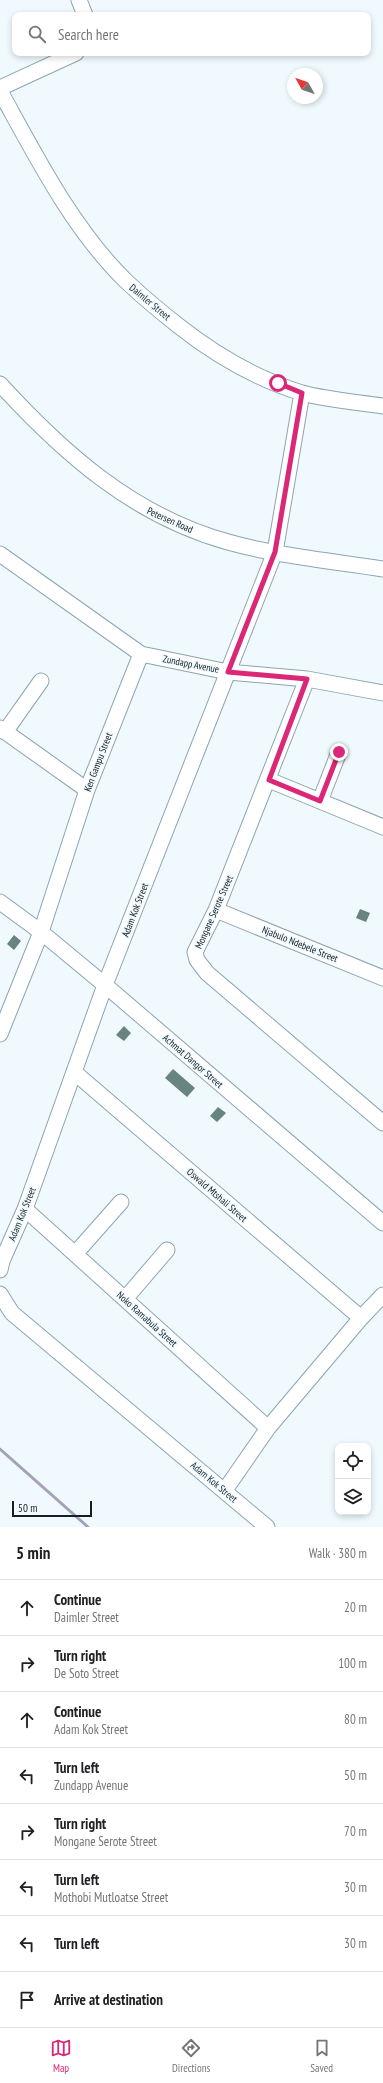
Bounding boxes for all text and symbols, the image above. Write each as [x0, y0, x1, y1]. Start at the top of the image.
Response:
search box [12, 12, 371, 56]
icon: search [26, 23, 48, 45]
text: Search here [58, 25, 119, 44]
north arrow [287, 68, 323, 104]
street label: Daimler Street [127, 281, 174, 323]
route start [269, 374, 287, 392]
street label: Petersen Road [145, 504, 195, 536]
street label: Zundapp Avenue [162, 652, 220, 676]
street label: Ken Gampu Street [81, 730, 115, 793]
route end [330, 743, 348, 761]
street label: Mongane Serote Street [192, 873, 236, 951]
street label: Adam Kok Street [119, 881, 151, 939]
street label: Njabulo Ndebele Street [260, 923, 340, 965]
street label: Achmat Dangor Street [160, 1031, 226, 1091]
street label: Oswald Mtshali Street [184, 1165, 250, 1225]
street label: Adam Kok Street [5, 1185, 39, 1243]
street label: Noko Ramabula Street [114, 1288, 180, 1350]
map controls [335, 1443, 371, 1515]
button: locate [335, 1443, 371, 1479]
street label: Adam Kok Street [188, 1459, 240, 1505]
button: layers [335, 1479, 371, 1515]
scale bar [12, 1499, 92, 1518]
text: 50 m [18, 1501, 37, 1515]
text: 5 min [16, 1542, 50, 1564]
text: Walk · 380 m [309, 1545, 367, 1562]
text: Continue [54, 1590, 101, 1609]
icon: ahead [16, 1597, 38, 1619]
text: 20 m [344, 1599, 367, 1616]
text: Daimler Street [54, 1609, 119, 1626]
text: Turn right [54, 1646, 106, 1665]
icon: right [16, 1653, 38, 1675]
text: 100 m [338, 1655, 367, 1672]
text: De Soto Street [54, 1665, 119, 1682]
text: Continue [54, 1702, 101, 1721]
icon: ahead [16, 1709, 38, 1731]
text: 80 m [344, 1711, 367, 1728]
text: Adam Kok Street [54, 1721, 128, 1738]
text: Turn left [54, 1758, 99, 1777]
icon: left [16, 1765, 38, 1787]
text: 50 m [344, 1767, 367, 1784]
text: Zundapp Avenue [54, 1777, 128, 1794]
text: Turn right [54, 1814, 106, 1833]
icon: right [16, 1821, 38, 1843]
text: 70 m [344, 1823, 367, 1840]
text: Mongane Serote Street [54, 1833, 157, 1850]
text: Turn left [54, 1870, 99, 1889]
icon: left [16, 1877, 38, 1899]
text: 30 m [344, 1879, 367, 1896]
text: Mothobi Mutloatse Street [54, 1889, 168, 1906]
icon: left [16, 1933, 38, 1955]
text: Turn left [54, 1934, 99, 1953]
text: 30 m [344, 1935, 367, 1952]
icon: arrive [16, 1989, 38, 2011]
text: Arrive at destination [54, 1990, 163, 2009]
tab: Map [50, 2037, 72, 2075]
tab: Directions [172, 2037, 210, 2075]
tab: Saved [310, 2037, 333, 2075]

